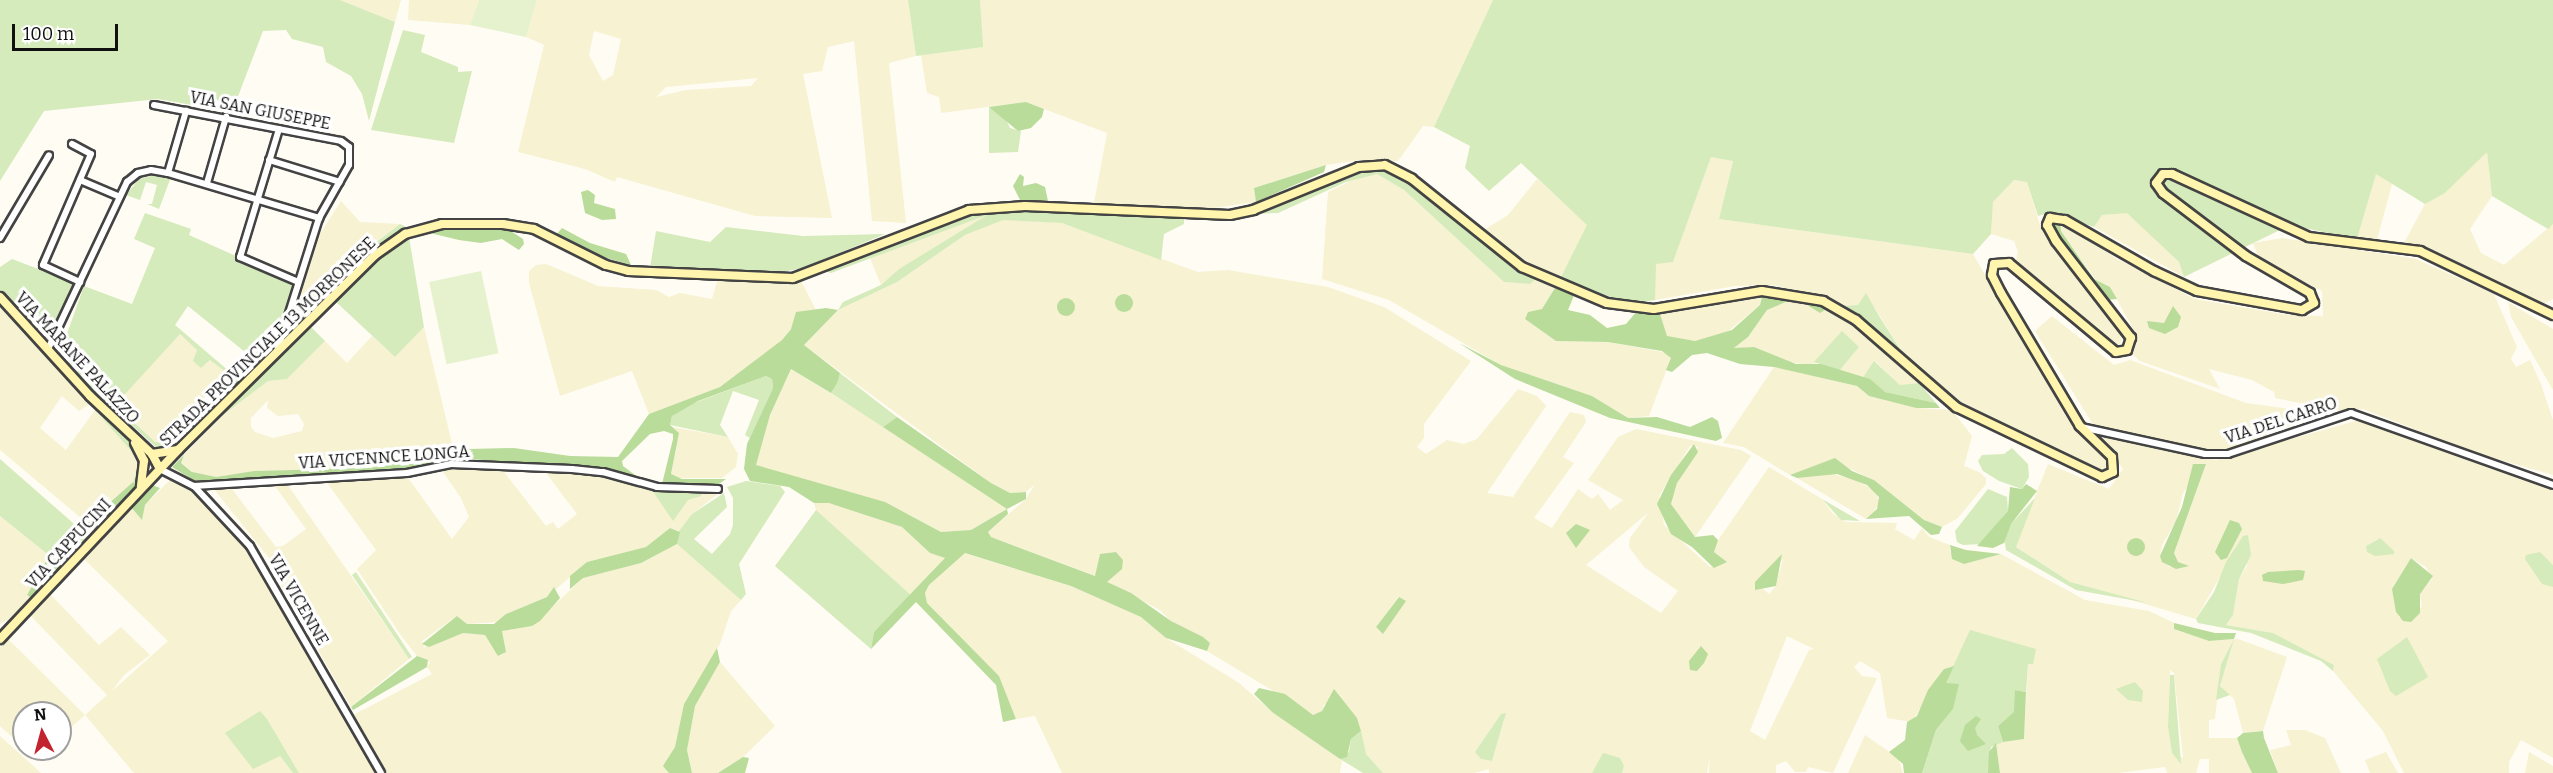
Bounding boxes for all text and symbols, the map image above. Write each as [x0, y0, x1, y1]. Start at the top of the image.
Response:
scale bar [15, 12, 122, 50]
text: 100 m [23, 23, 74, 45]
street label: VIA SAN GIUSEPPE [188, 88, 332, 134]
street label: STRADA PROVINCIALE 13 MORRONESE [156, 234, 380, 450]
street label: VIA MARANE PALAZZO [11, 288, 143, 428]
street label: VIA DEL CARRO [2222, 394, 2340, 448]
street label: VIA VICENNCE LONGA [298, 442, 470, 474]
street label: VIA CAPPUCINI [23, 495, 115, 593]
street label: VIA VICENNE [264, 551, 332, 649]
north arrow [12, 701, 72, 761]
text: N [33, 704, 47, 725]

